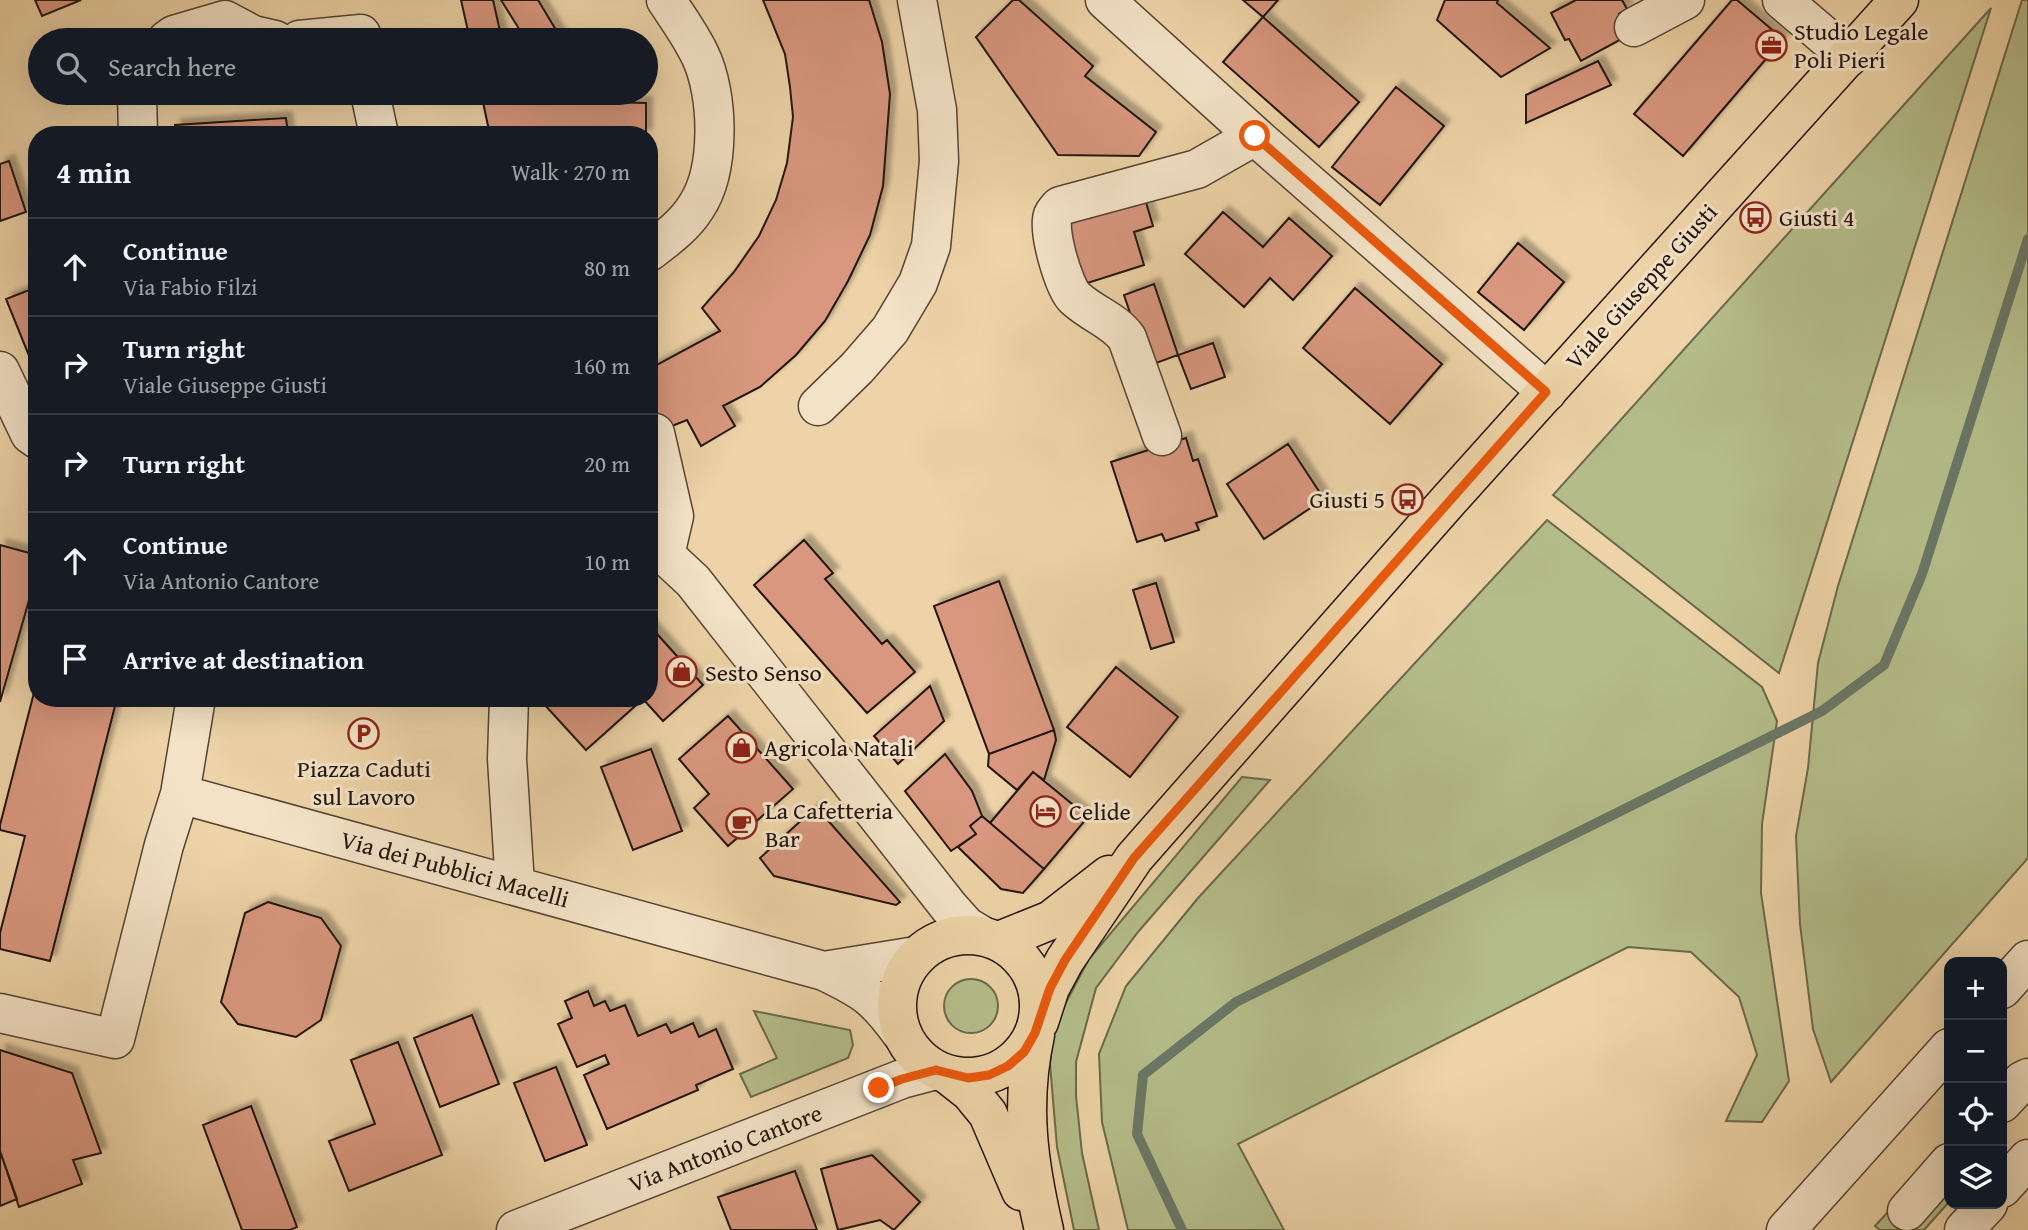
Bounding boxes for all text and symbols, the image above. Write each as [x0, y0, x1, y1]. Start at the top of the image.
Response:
place label: Studio Legale Poli Pieri [1794, 14, 1929, 77]
search box [28, 28, 658, 105]
office icon: Studio Legale Poli Pieri [1754, 28, 1788, 62]
text: Search here [108, 47, 236, 86]
icon: search [52, 48, 90, 86]
route start [1239, 120, 1270, 151]
text: 4 min [56, 150, 131, 194]
text: Walk · 270 m [511, 155, 630, 188]
street label: Viale Giuseppe Giusti [1557, 195, 1725, 377]
bus stop icon: Giusti 4 [1739, 200, 1773, 234]
place label: Giusti 4 [1779, 200, 1854, 235]
text: Continue [123, 231, 228, 270]
icon: ahead [56, 248, 94, 286]
text: 80 m [584, 251, 630, 284]
text: Via Fabio Filzi [123, 270, 257, 303]
text: Turn right [123, 329, 245, 368]
icon: right [56, 346, 94, 384]
text: 160 m [573, 349, 630, 382]
text: Viale Giuseppe Giusti [123, 368, 327, 401]
icon: right [56, 444, 94, 482]
text: Turn right [123, 444, 245, 483]
text: 20 m [584, 447, 630, 480]
place label: Giusti 5 [1310, 482, 1385, 517]
bus stop icon: Giusti 5 [1391, 482, 1425, 516]
text: Continue [123, 525, 228, 564]
icon: ahead [56, 542, 94, 580]
text: 10 m [584, 545, 630, 578]
text: Via Antonio Cantore [123, 564, 319, 597]
icon: arrive [56, 640, 94, 678]
text: Arrive at destination [123, 640, 364, 679]
shop icon: Sesto Senso [665, 655, 699, 689]
place label: Sesto Senso [705, 655, 822, 690]
parking icon: Piazza Caduti sul Lavoro [347, 717, 381, 751]
shop icon: Agricola Natali [724, 730, 758, 764]
place label: Agricola Natali [764, 730, 914, 765]
place label: Piazza Caduti sul Lavoro [297, 751, 431, 814]
place label: La Cafetteria Bar [765, 793, 894, 856]
hotel icon: Celide [1029, 794, 1063, 828]
place label: Celide [1069, 794, 1131, 829]
cafe icon: La Cafetteria Bar [725, 807, 759, 841]
street label: Via dei Pubblici Macelli [337, 822, 573, 916]
map controls [1944, 957, 2007, 1209]
button: + [1944, 957, 2007, 1020]
button: − [1944, 1020, 2007, 1083]
route end [863, 1072, 894, 1103]
button: locate [1944, 1083, 2007, 1146]
street label: Via Antonio Cantore [623, 1095, 827, 1201]
button: layers [1944, 1146, 2007, 1209]

